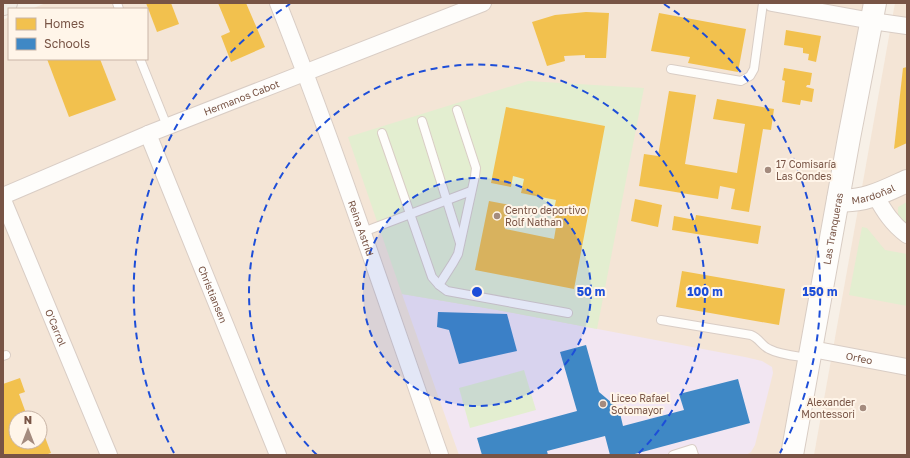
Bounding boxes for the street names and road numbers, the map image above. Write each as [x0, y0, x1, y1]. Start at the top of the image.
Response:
street label: Hermanos Cabot [202, 77, 281, 118]
street label: Mardoñal [851, 181, 897, 206]
street label: Las Tranqueras [820, 192, 845, 266]
street label: Reina Astrid [346, 199, 376, 258]
street label: Christiansen [196, 264, 230, 325]
street label: O'Carrol [43, 307, 69, 348]
street label: Orfeo [845, 350, 873, 366]

